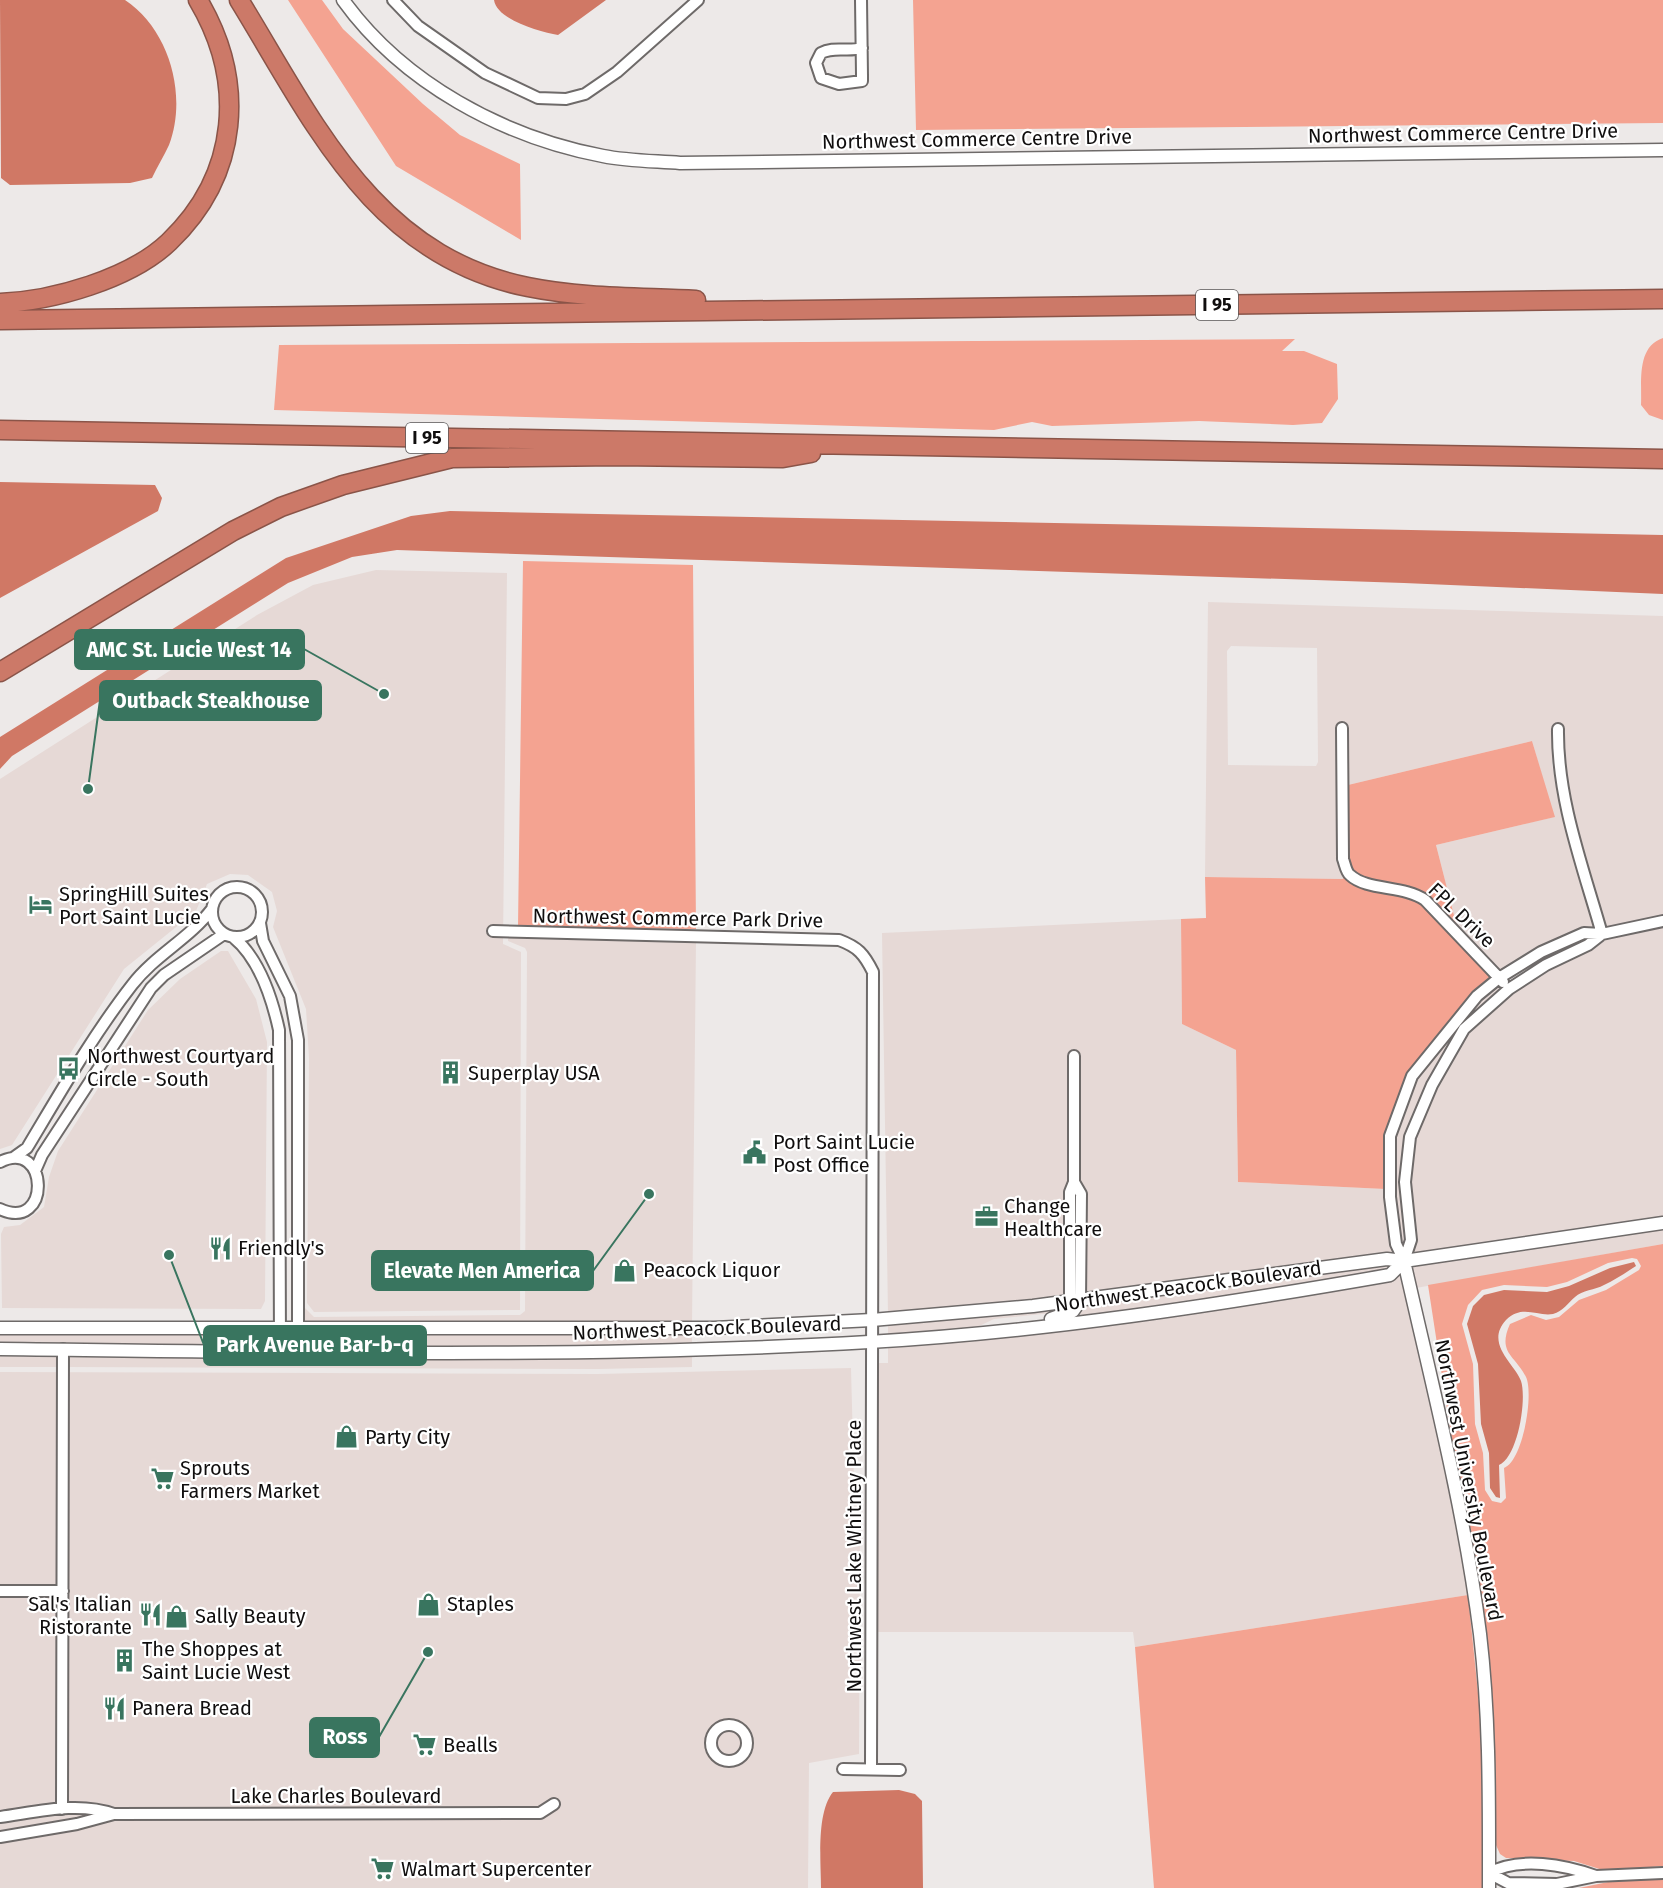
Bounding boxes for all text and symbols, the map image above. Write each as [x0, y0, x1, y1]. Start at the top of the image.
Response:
street label: Northwest Commerce Centre Drive [1308, 118, 1618, 148]
street label: Northwest Commerce Centre Drive [822, 124, 1132, 154]
road number: I 95 [1196, 290, 1238, 320]
road number: I 95 [406, 423, 448, 453]
callout: AMC St. Lucie West 14 [75, 630, 304, 669]
text: AMC St. Lucie West 14 [85, 637, 292, 663]
callout: Outback Steakhouse [100, 681, 321, 720]
text: Outback Steakhouse [112, 688, 310, 714]
street label: FPL Drive [1424, 877, 1500, 953]
place label: SpringHill Suites Port Saint Lucie [59, 882, 209, 929]
hotel icon: SpringHill Suites Port Saint Lucie [28, 892, 54, 918]
street label: Northwest Commerce Park Drive [532, 903, 824, 933]
place label: Northwest Courtyard Circle - South [87, 1044, 275, 1091]
bus stop icon: Northwest Courtyard Circle - South [56, 1055, 82, 1081]
building icon: Superplay USA [437, 1060, 463, 1086]
place label: Superplay USA [468, 1061, 600, 1085]
place label: Port Saint Lucie Post Office [773, 1130, 915, 1177]
public building icon: Port Saint Lucie Post Office [742, 1140, 768, 1166]
place label: Change Healthcare [1004, 1194, 1102, 1241]
office icon: Change Healthcare [973, 1204, 999, 1230]
restaurant icon: Friendly's [207, 1235, 233, 1261]
place label: Friendly's [238, 1236, 324, 1260]
callout: Elevate Men America [372, 1251, 593, 1290]
street label: Northwest Peacock Boulevard [1053, 1255, 1323, 1317]
shop icon: Peacock Liquor [612, 1257, 638, 1283]
text: Elevate Men America [383, 1258, 581, 1284]
place label: Peacock Liquor [643, 1258, 780, 1282]
street label: Northwest Peacock Boulevard [572, 1311, 842, 1345]
callout: Park Avenue Bar-b-q [204, 1326, 426, 1365]
text: Park Avenue Bar-b-q [216, 1332, 414, 1358]
street label: Northwest University Boulevard [1430, 1337, 1508, 1623]
street label: Northwest Lake Whitney Place [842, 1420, 866, 1692]
shop icon: Party City [334, 1424, 360, 1450]
place label: Party City [365, 1425, 450, 1449]
place label: Sprouts Farmers Market [180, 1456, 320, 1503]
supermarket icon: Sprouts Farmers Market [149, 1466, 175, 1492]
shop icon: Staples [416, 1591, 442, 1617]
place label: Sal's Italian Ristorante [28, 1592, 132, 1639]
place label: Staples [447, 1592, 514, 1616]
restaurant icon: Sal's Italian Ristorante [137, 1602, 163, 1628]
shop icon: Sally Beauty [164, 1603, 190, 1629]
place label: Sally Beauty [195, 1604, 306, 1628]
place label: The Shoppes at Saint Lucie West [142, 1637, 291, 1684]
building icon: The Shoppes at Saint Lucie West [111, 1648, 137, 1674]
restaurant icon: Panera Bread [101, 1695, 127, 1721]
place label: Panera Bread [132, 1696, 252, 1720]
callout: Ross [310, 1718, 379, 1757]
text: Ross [322, 1724, 368, 1750]
supermarket icon: Bealls [412, 1732, 438, 1758]
place label: Bealls [443, 1733, 498, 1757]
street label: Lake Charles Boulevard [230, 1784, 442, 1808]
supermarket icon: Walmart Supercenter [370, 1856, 396, 1882]
place label: Walmart Supercenter [401, 1857, 592, 1881]

